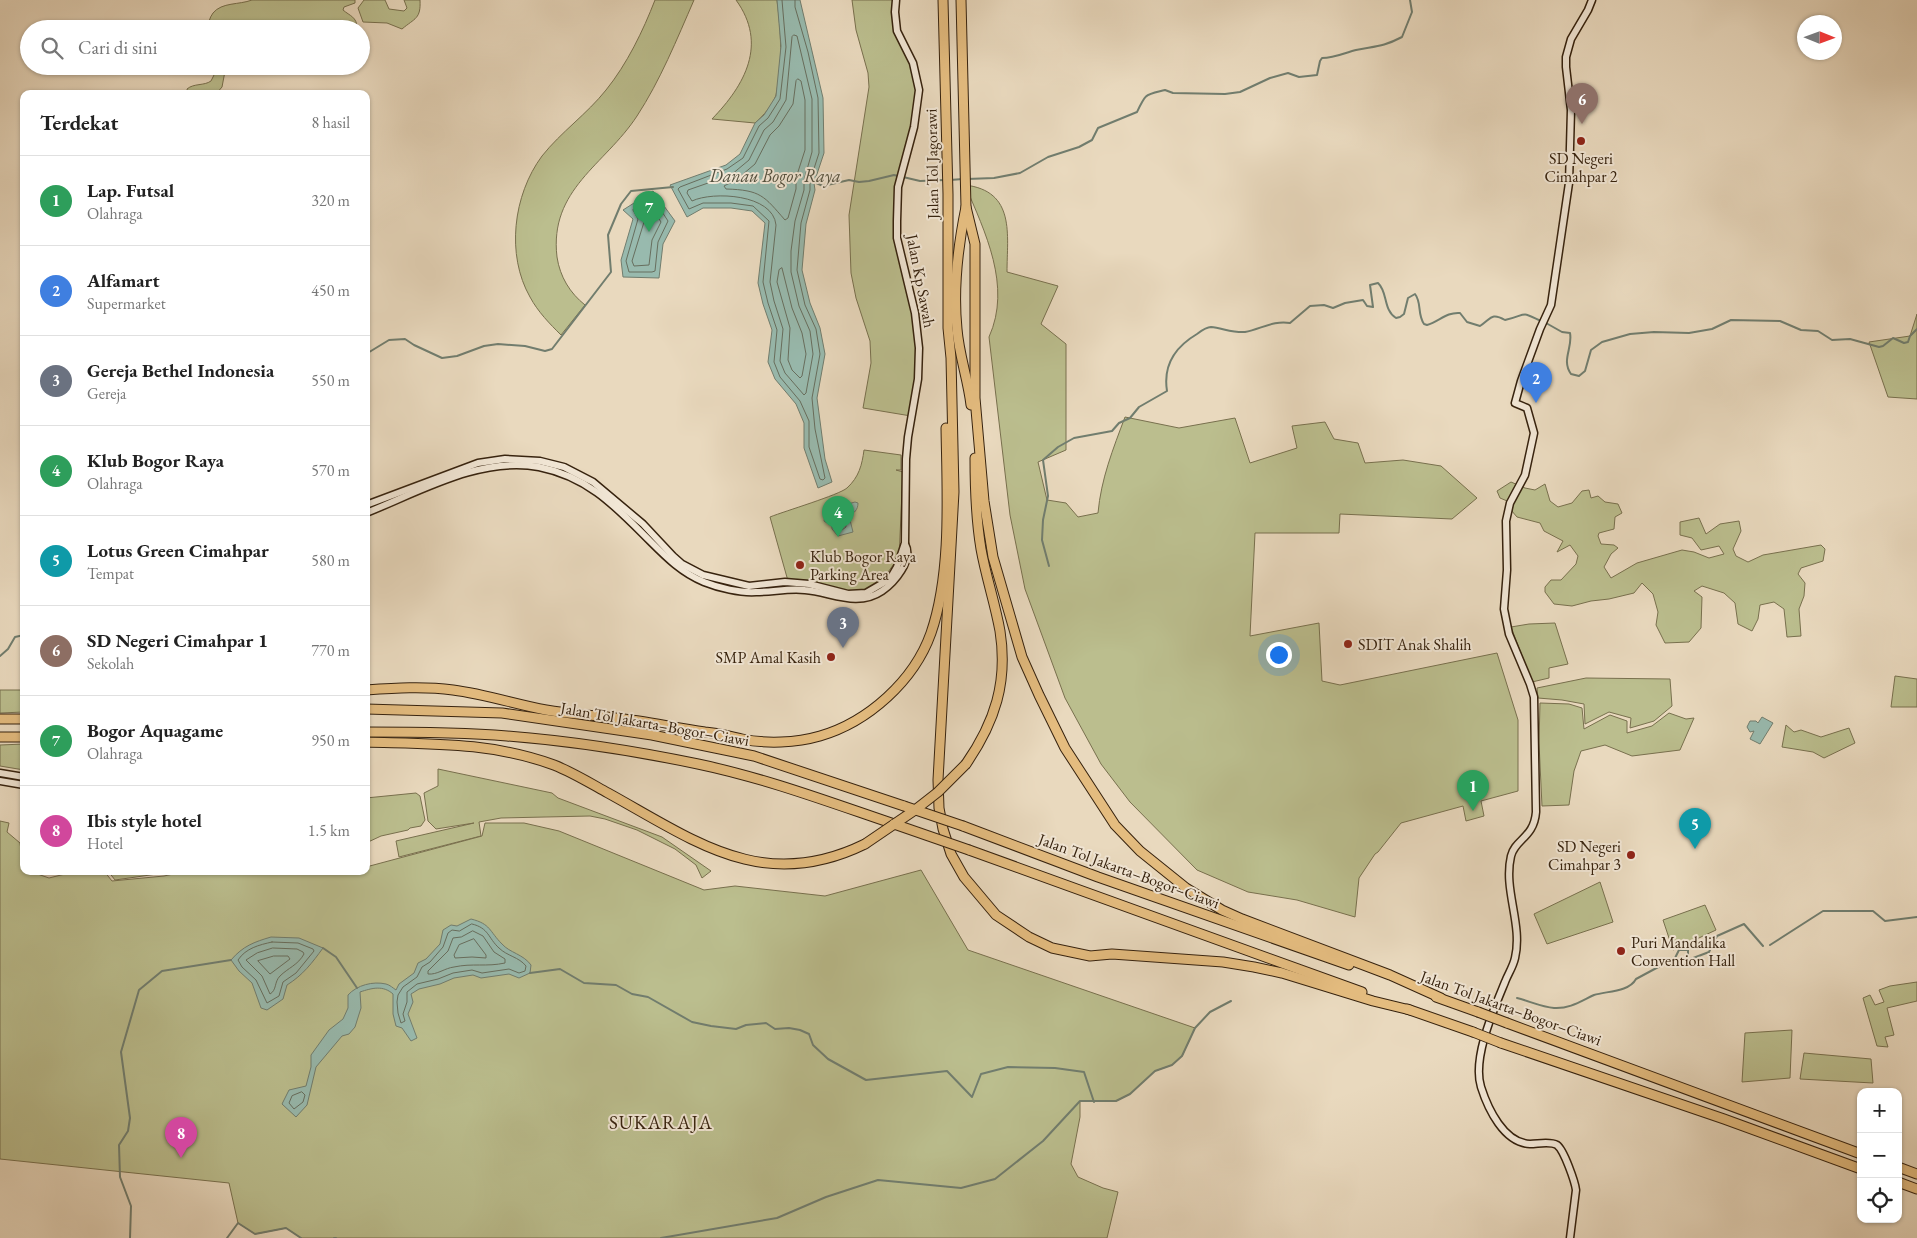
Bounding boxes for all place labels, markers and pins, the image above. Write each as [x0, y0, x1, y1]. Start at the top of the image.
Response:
pin: 6 [1566, 83, 1598, 124]
marker: SD Negeri Cimahpar 2 [1575, 135, 1587, 147]
place label: SD Negeri Cimahpar 2 [1545, 148, 1618, 187]
pin: 7 [633, 191, 665, 232]
pin: 2 [1520, 362, 1552, 403]
pin: 4 [822, 496, 854, 537]
place label: Klub Bogor Raya Parking Area [810, 546, 917, 585]
marker: Klub Bogor Raya Parking Area [794, 559, 806, 571]
pin: 3 [827, 607, 859, 648]
place label: SDIT Anak Shalih [1358, 634, 1472, 655]
marker: SDIT Anak Shalih [1342, 638, 1354, 650]
place label: SMP Amal Kasih [716, 647, 821, 668]
marker: SMP Amal Kasih [825, 651, 837, 663]
pin: 1 [1457, 770, 1489, 811]
pin: 5 [1679, 808, 1711, 849]
place label: SD Negeri Cimahpar 3 [1548, 836, 1621, 875]
marker: SD Negeri Cimahpar 3 [1625, 849, 1637, 861]
place label: Puri Mandalika Convention Hall [1631, 932, 1735, 971]
marker: Puri Mandalika Convention Hall [1615, 945, 1627, 957]
pin: 8 [165, 1117, 197, 1158]

